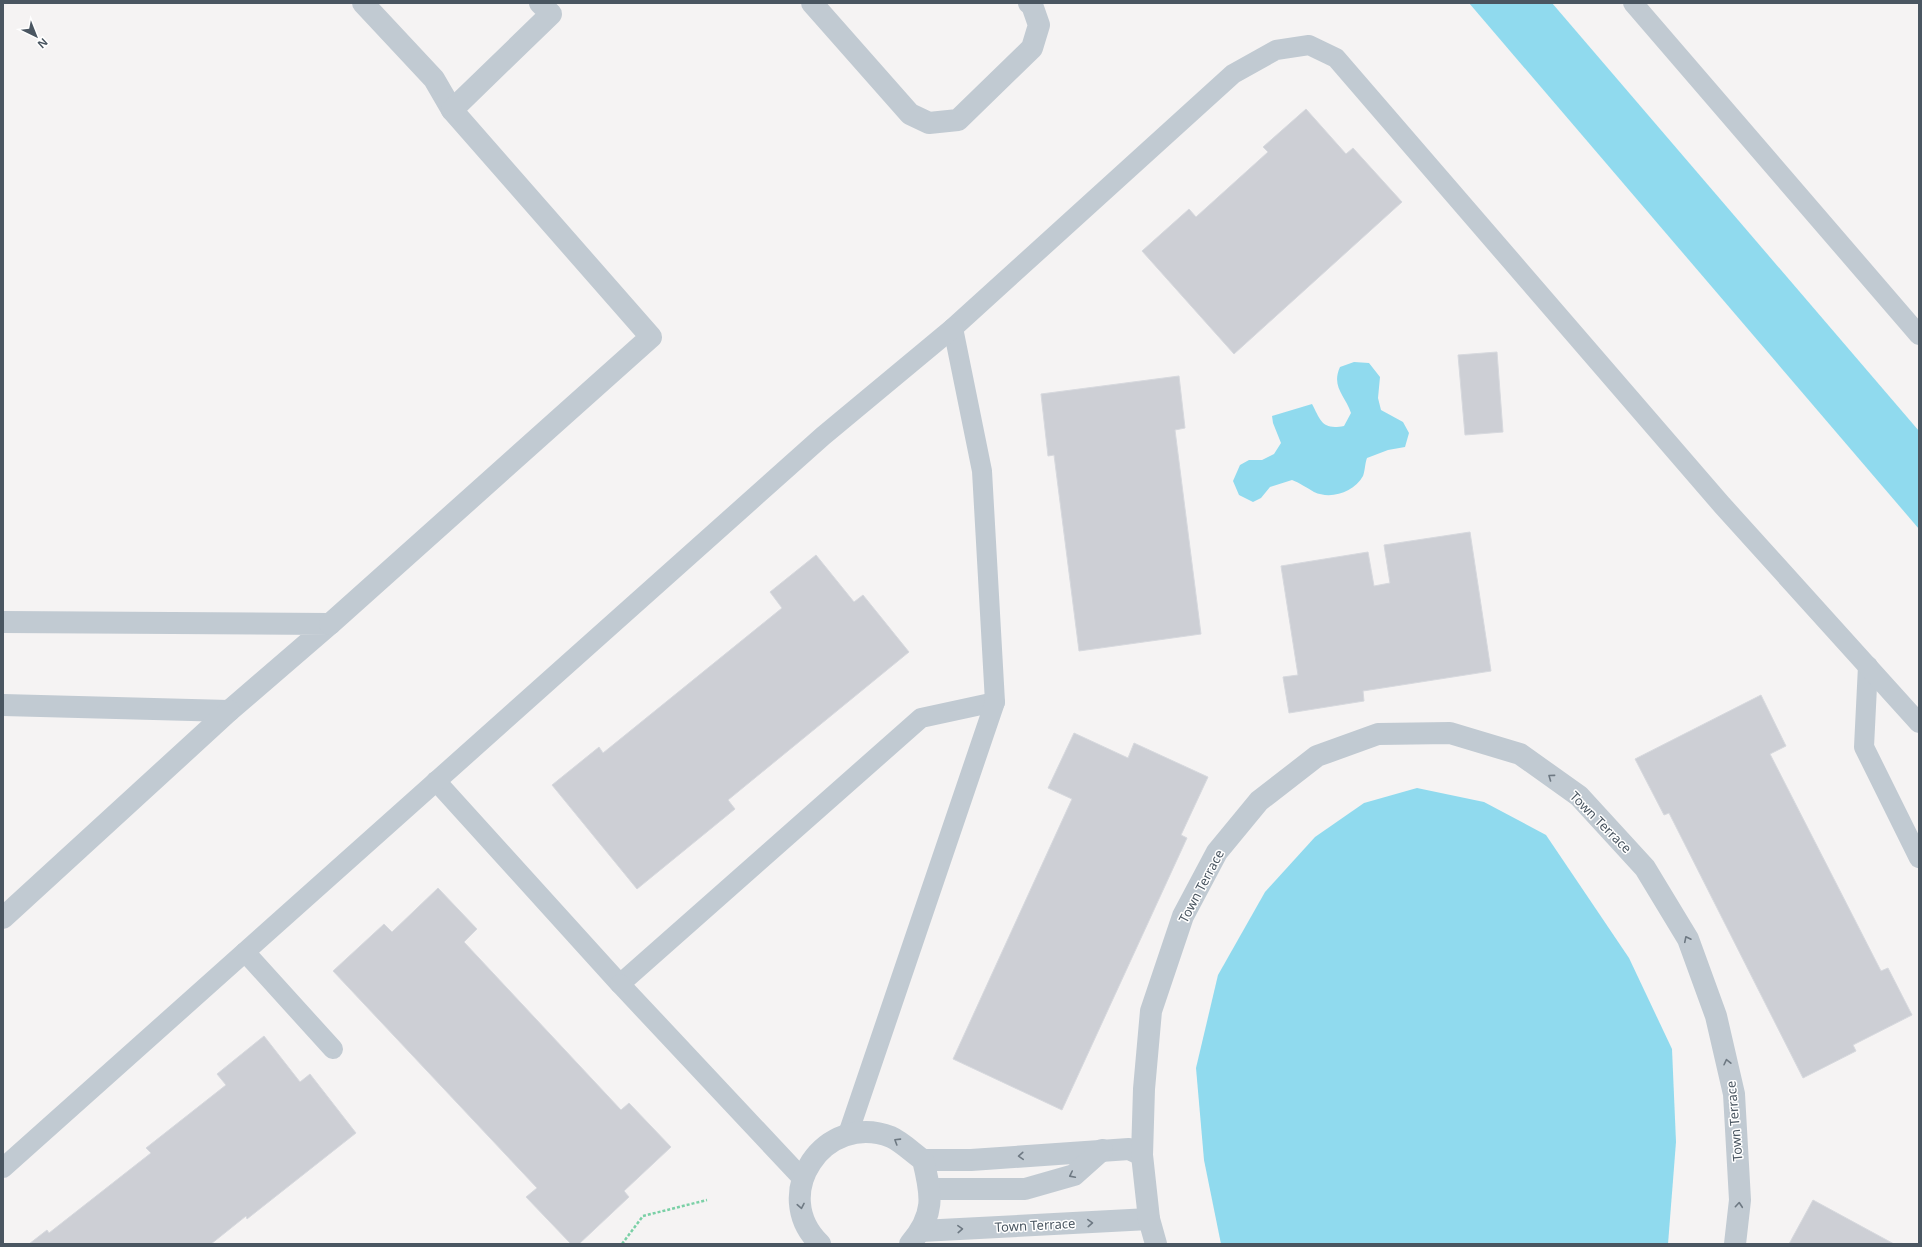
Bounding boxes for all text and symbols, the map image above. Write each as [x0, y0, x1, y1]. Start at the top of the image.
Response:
north arrow [16, 16, 56, 56]
text: N [35, 35, 52, 52]
one-way arrow [1548, 774, 1555, 781]
street label: Town Terrace [1566, 787, 1636, 857]
street label: Town Terrace [1174, 846, 1228, 926]
one-way arrow [1684, 936, 1692, 943]
one-way arrow [1723, 1059, 1731, 1065]
street label: Town Terrace [1722, 1080, 1746, 1162]
one-way arrow [894, 1139, 901, 1146]
one-way arrow [1018, 1151, 1024, 1160]
one-way arrow [1069, 1170, 1076, 1178]
one-way arrow [1735, 1202, 1744, 1208]
one-way arrow [796, 1203, 804, 1209]
street label: Town Terrace [994, 1214, 1076, 1236]
one-way arrow [1087, 1218, 1093, 1227]
one-way arrow [957, 1225, 963, 1234]

